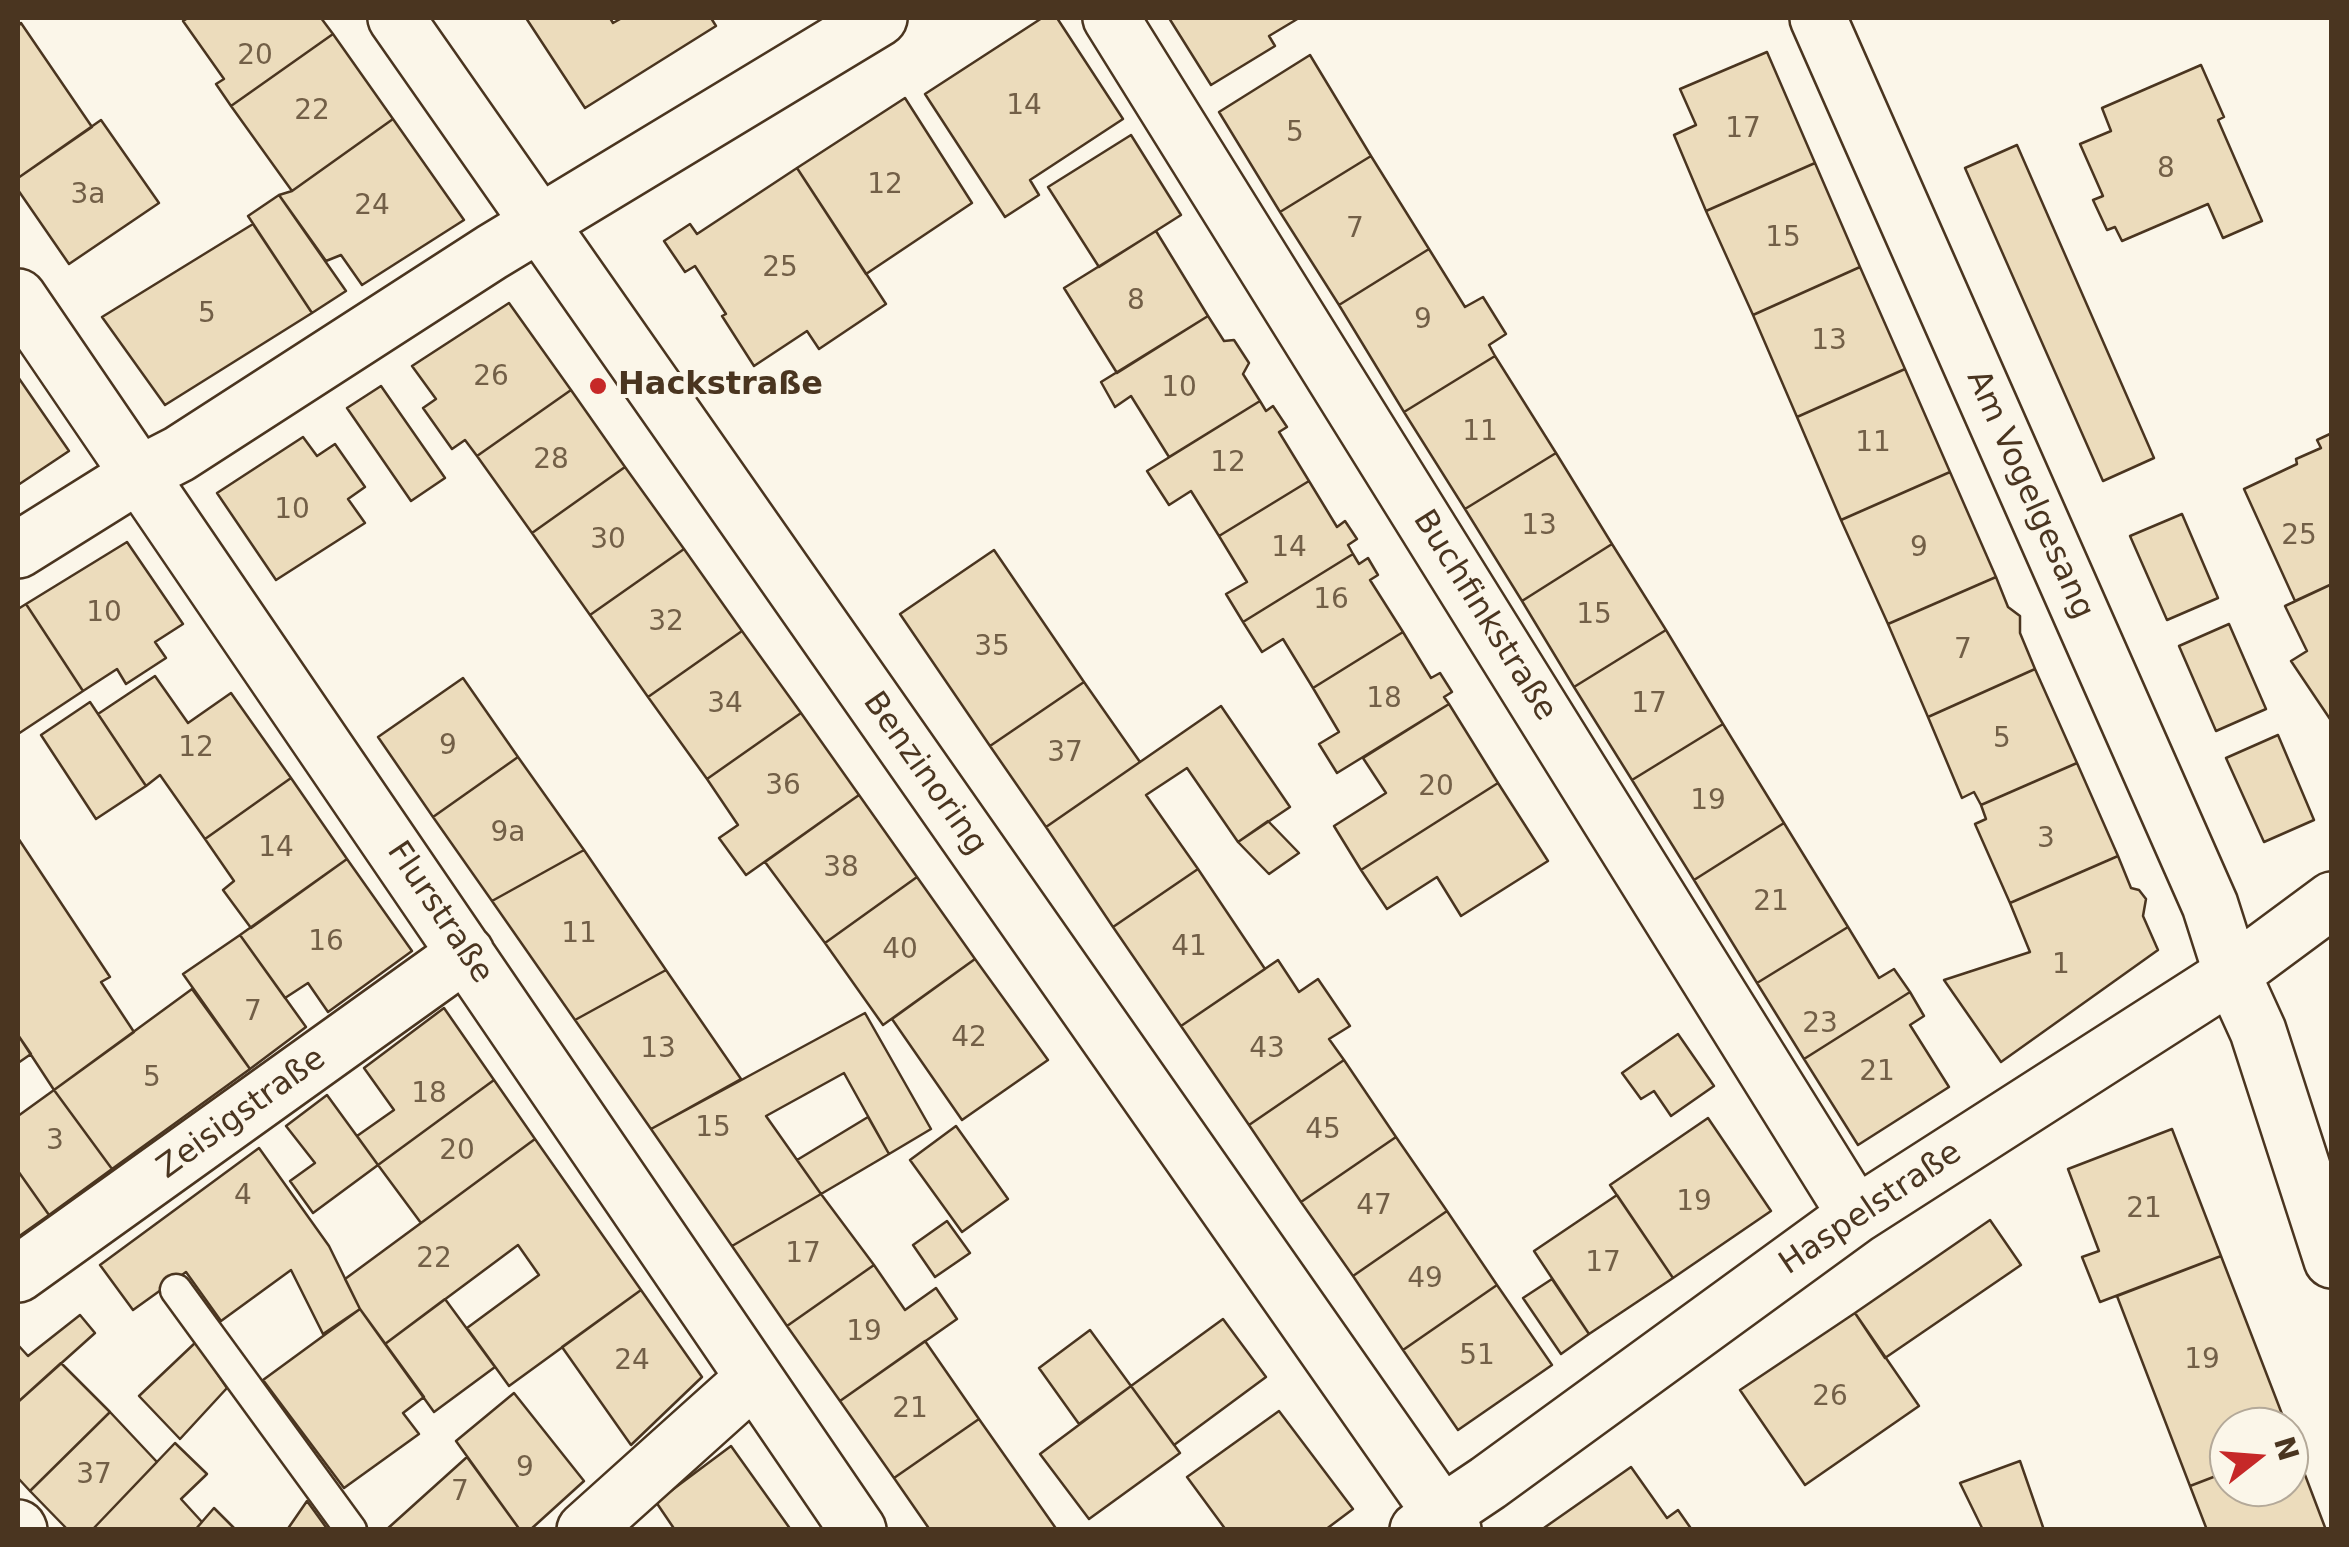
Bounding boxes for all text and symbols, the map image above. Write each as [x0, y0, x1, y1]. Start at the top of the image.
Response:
house number: 20 [237, 40, 273, 74]
house number: 14 [1006, 90, 1042, 124]
house number: 22 [294, 95, 330, 129]
house number: 17 [1725, 113, 1761, 147]
house number: 5 [1286, 117, 1304, 151]
house number: 8 [2157, 153, 2175, 187]
house number: 12 [867, 169, 903, 203]
house number: 3a [71, 179, 105, 213]
house number: 24 [354, 190, 390, 224]
house number: 7 [1346, 213, 1364, 247]
house number: 15 [1765, 222, 1801, 256]
house number: 25 [762, 252, 798, 286]
house number: 8 [1127, 285, 1145, 319]
house number: 5 [198, 298, 216, 332]
house number: 9 [1414, 304, 1432, 338]
house number: 13 [1811, 325, 1847, 359]
house number: 26 [473, 361, 509, 395]
street label: Am Vogelgesang [1957, 365, 2101, 625]
place label: Hackstraße [618, 367, 823, 405]
house number: 10 [1161, 372, 1197, 406]
marker: Hackstraße [587, 375, 609, 397]
house number: 11 [1462, 416, 1498, 450]
house number: 11 [1855, 427, 1891, 461]
house number: 28 [533, 444, 569, 478]
house number: 12 [1210, 447, 1246, 481]
house number: 10 [274, 494, 310, 528]
street label: Buchfinkstraße [1404, 504, 1564, 728]
house number: 13 [1521, 510, 1557, 544]
house number: 25 [2281, 520, 2317, 554]
house number: 30 [590, 524, 626, 558]
house number: 14 [1271, 532, 1307, 566]
house number: 9 [1910, 532, 1928, 566]
house number: 16 [1313, 584, 1349, 618]
house number: 10 [86, 597, 122, 631]
house number: 15 [1576, 599, 1612, 633]
house number: 32 [648, 606, 684, 640]
house number: 35 [974, 631, 1010, 665]
house number: 7 [1954, 634, 1972, 668]
house number: 18 [1366, 683, 1402, 717]
street label: Benzinoring [854, 685, 994, 863]
house number: 34 [707, 688, 743, 722]
house number: 17 [1631, 688, 1667, 722]
house number: 5 [1993, 723, 2011, 757]
house number: 9 [439, 730, 457, 764]
house number: 12 [178, 732, 214, 766]
house number: 37 [1047, 737, 1083, 771]
house number: 36 [765, 770, 801, 804]
house number: 20 [1418, 771, 1454, 805]
house number: 19 [1690, 785, 1726, 819]
house number: 9a [491, 817, 525, 851]
house number: 3 [2037, 823, 2055, 857]
house number: 14 [258, 832, 294, 866]
street label: Flurstraße [378, 835, 500, 991]
house number: 38 [823, 852, 859, 886]
house number: 21 [1753, 886, 1789, 920]
house number: 11 [561, 918, 597, 952]
house number: 16 [308, 926, 344, 960]
house number: 41 [1171, 931, 1207, 965]
house number: 40 [882, 934, 918, 968]
house number: 1 [2052, 949, 2070, 983]
house number: 7 [244, 996, 262, 1030]
house number: 23 [1802, 1008, 1838, 1042]
house number: 42 [951, 1022, 987, 1056]
house number: 13 [640, 1033, 676, 1067]
house number: 43 [1249, 1033, 1285, 1067]
street label: Zeisigstraße [151, 1040, 333, 1188]
house number: 21 [1859, 1056, 1895, 1090]
house number: 5 [143, 1062, 161, 1096]
house number: 18 [411, 1078, 447, 1112]
house number: 15 [695, 1112, 731, 1146]
house number: 45 [1305, 1114, 1341, 1148]
house number: 3 [46, 1125, 64, 1159]
street label: Haspelstraße [1773, 1134, 1969, 1284]
house number: 20 [439, 1135, 475, 1169]
house number: 4 [234, 1180, 252, 1214]
house number: 19 [1676, 1186, 1712, 1220]
house number: 47 [1356, 1190, 1392, 1224]
house number: 21 [2126, 1193, 2162, 1227]
house number: 17 [785, 1238, 821, 1272]
house number: 22 [416, 1243, 452, 1277]
house number: 17 [1585, 1247, 1621, 1281]
house number: 49 [1407, 1263, 1443, 1297]
house number: 19 [846, 1316, 882, 1350]
house number: 51 [1459, 1340, 1495, 1374]
house number: 19 [2184, 1344, 2220, 1378]
house number: 24 [614, 1345, 650, 1379]
house number: 26 [1812, 1381, 1848, 1415]
house number: 21 [892, 1393, 928, 1427]
north arrow [2209, 1407, 2309, 1507]
text: N [2267, 1433, 2305, 1465]
house number: 9 [516, 1452, 534, 1486]
house number: 37 [76, 1459, 112, 1493]
house number: 7 [451, 1476, 469, 1510]

